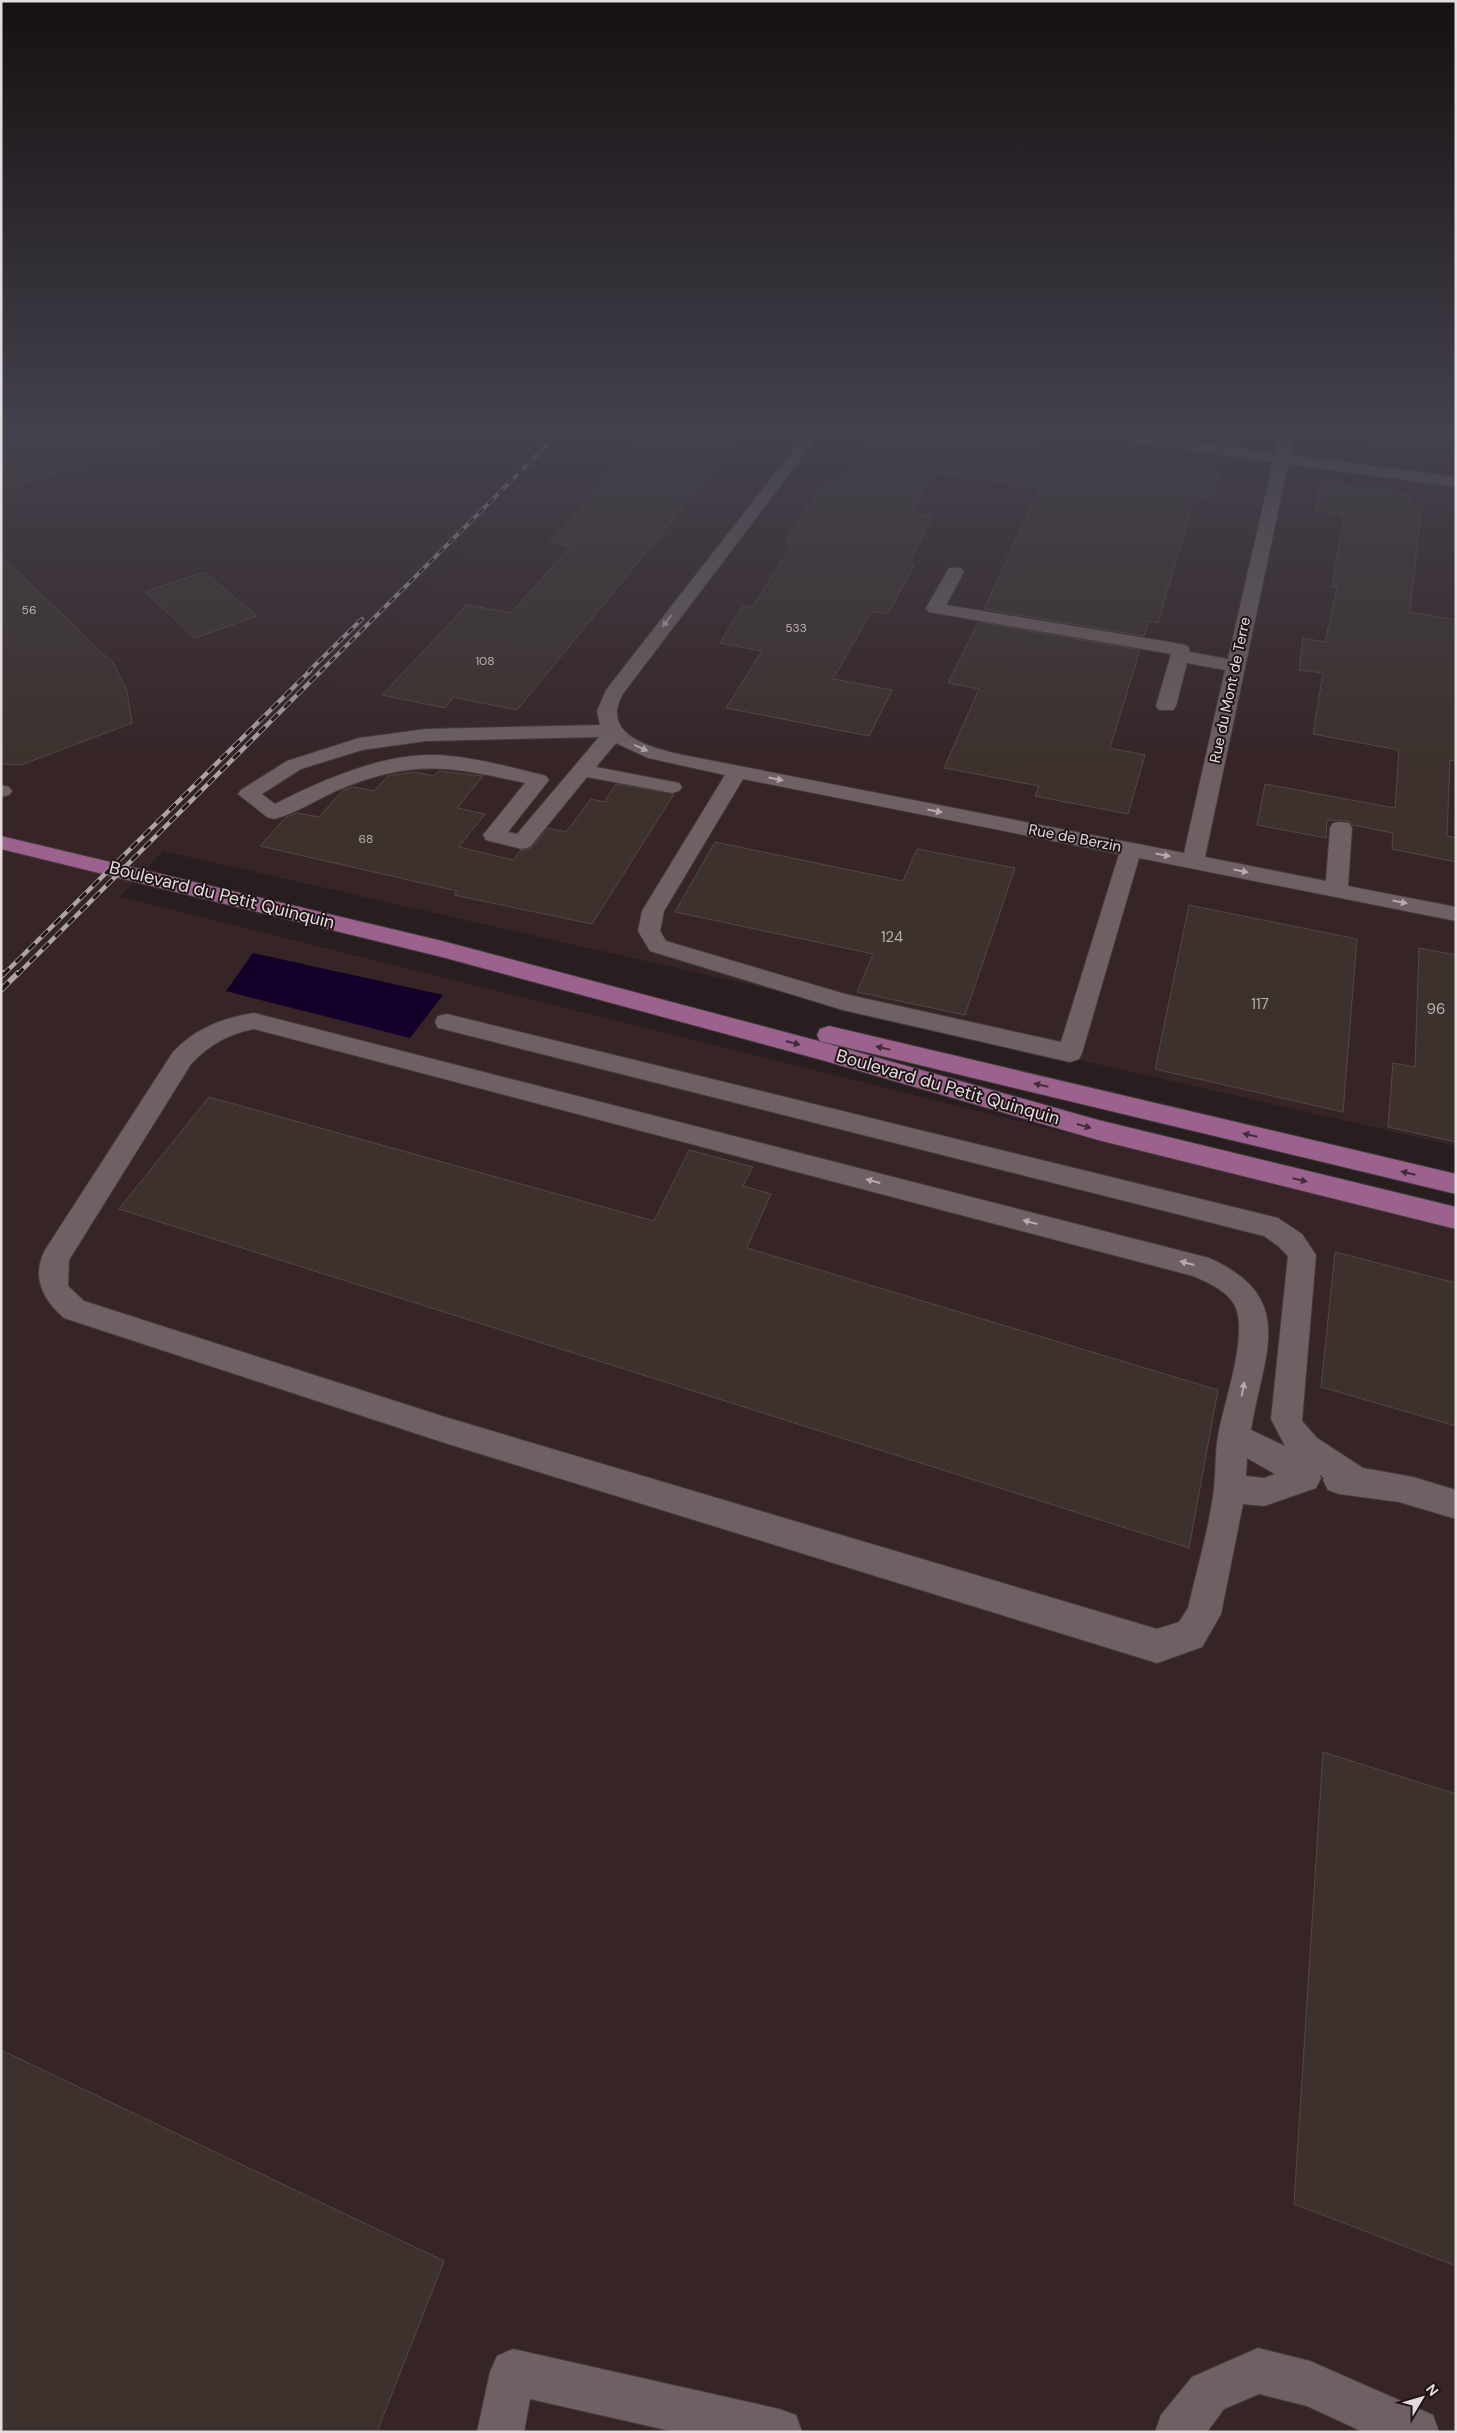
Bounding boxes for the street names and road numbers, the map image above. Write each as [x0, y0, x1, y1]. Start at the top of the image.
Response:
street label: Rue du Mont de Terre [1205, 615, 1255, 765]
street label: Rue de Berzin [1027, 819, 1123, 857]
street label: Boulevard du Petit Quinquin [107, 855, 337, 935]
street label: Boulevard du Petit Quinquin [833, 1044, 1063, 1130]

